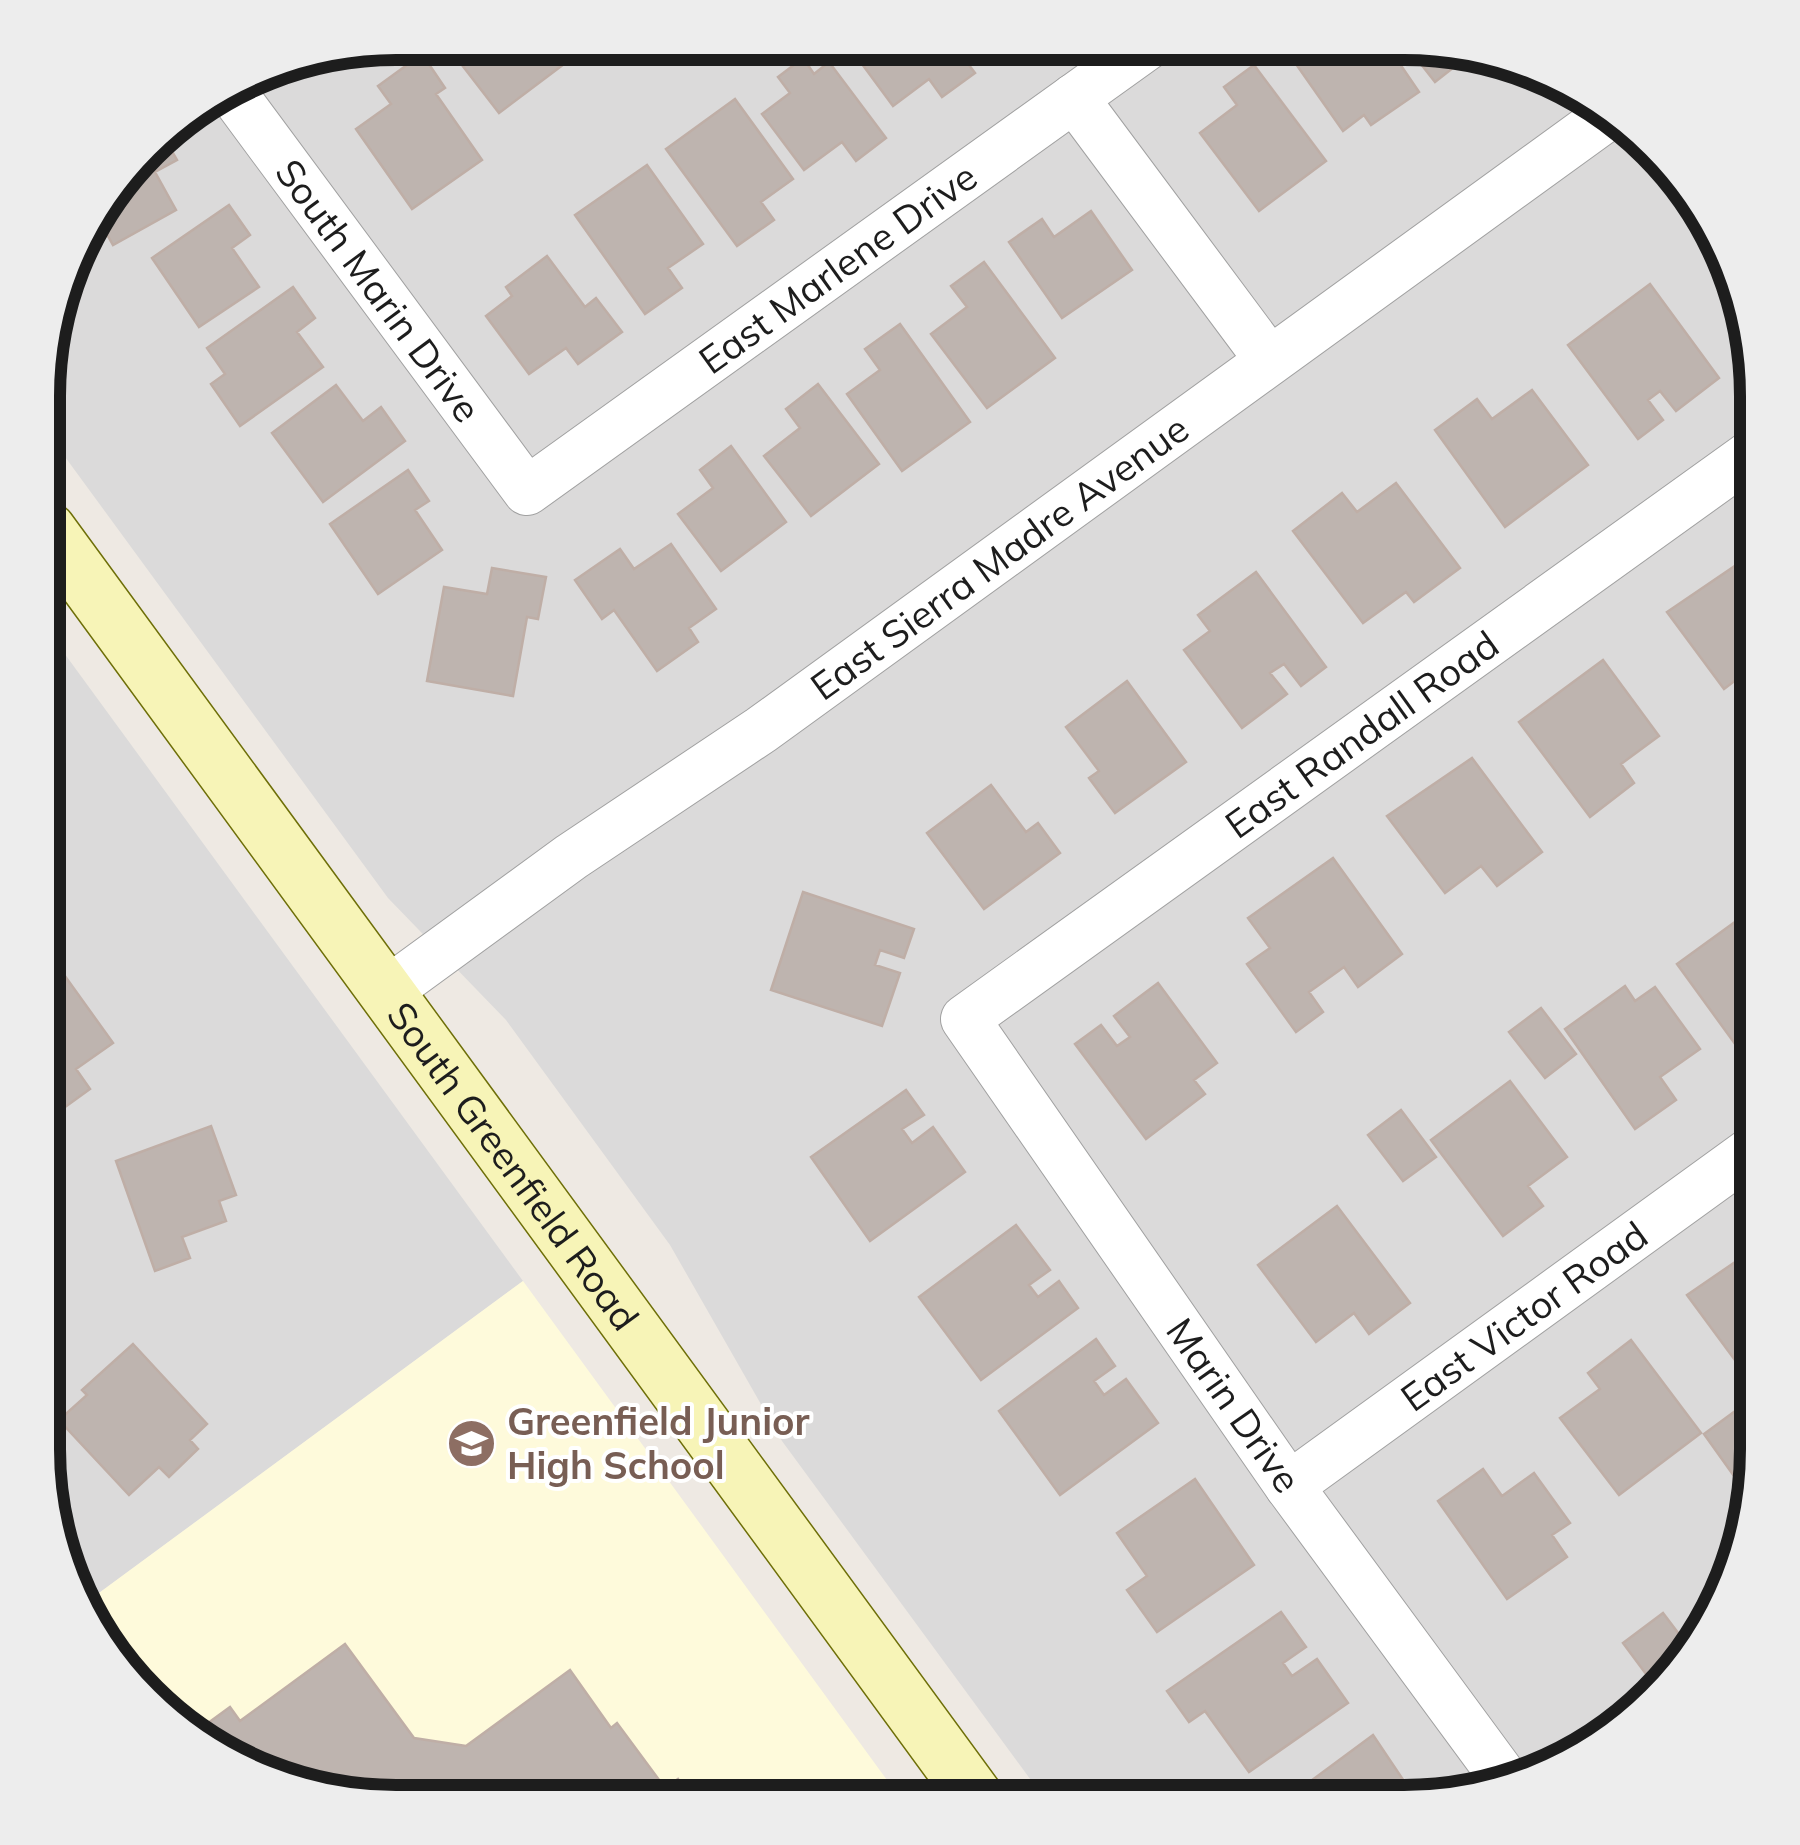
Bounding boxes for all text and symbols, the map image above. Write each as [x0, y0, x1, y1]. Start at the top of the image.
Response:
street label: South Marin Drive [265, 149, 492, 431]
street label: East Marlene Drive [689, 152, 986, 384]
street label: East Sierra Madre Avenue [801, 404, 1198, 710]
street label: East Randall Road [1216, 620, 1508, 848]
street label: South Greenfield Road [377, 992, 650, 1340]
street label: East Victor Road [1391, 1211, 1657, 1421]
street label: Marin Drive [1156, 1308, 1312, 1502]
place label: Greenfield Junior High School [507, 1397, 810, 1489]
school or university icon: Greenfield Junior High School [446, 1417, 498, 1469]

